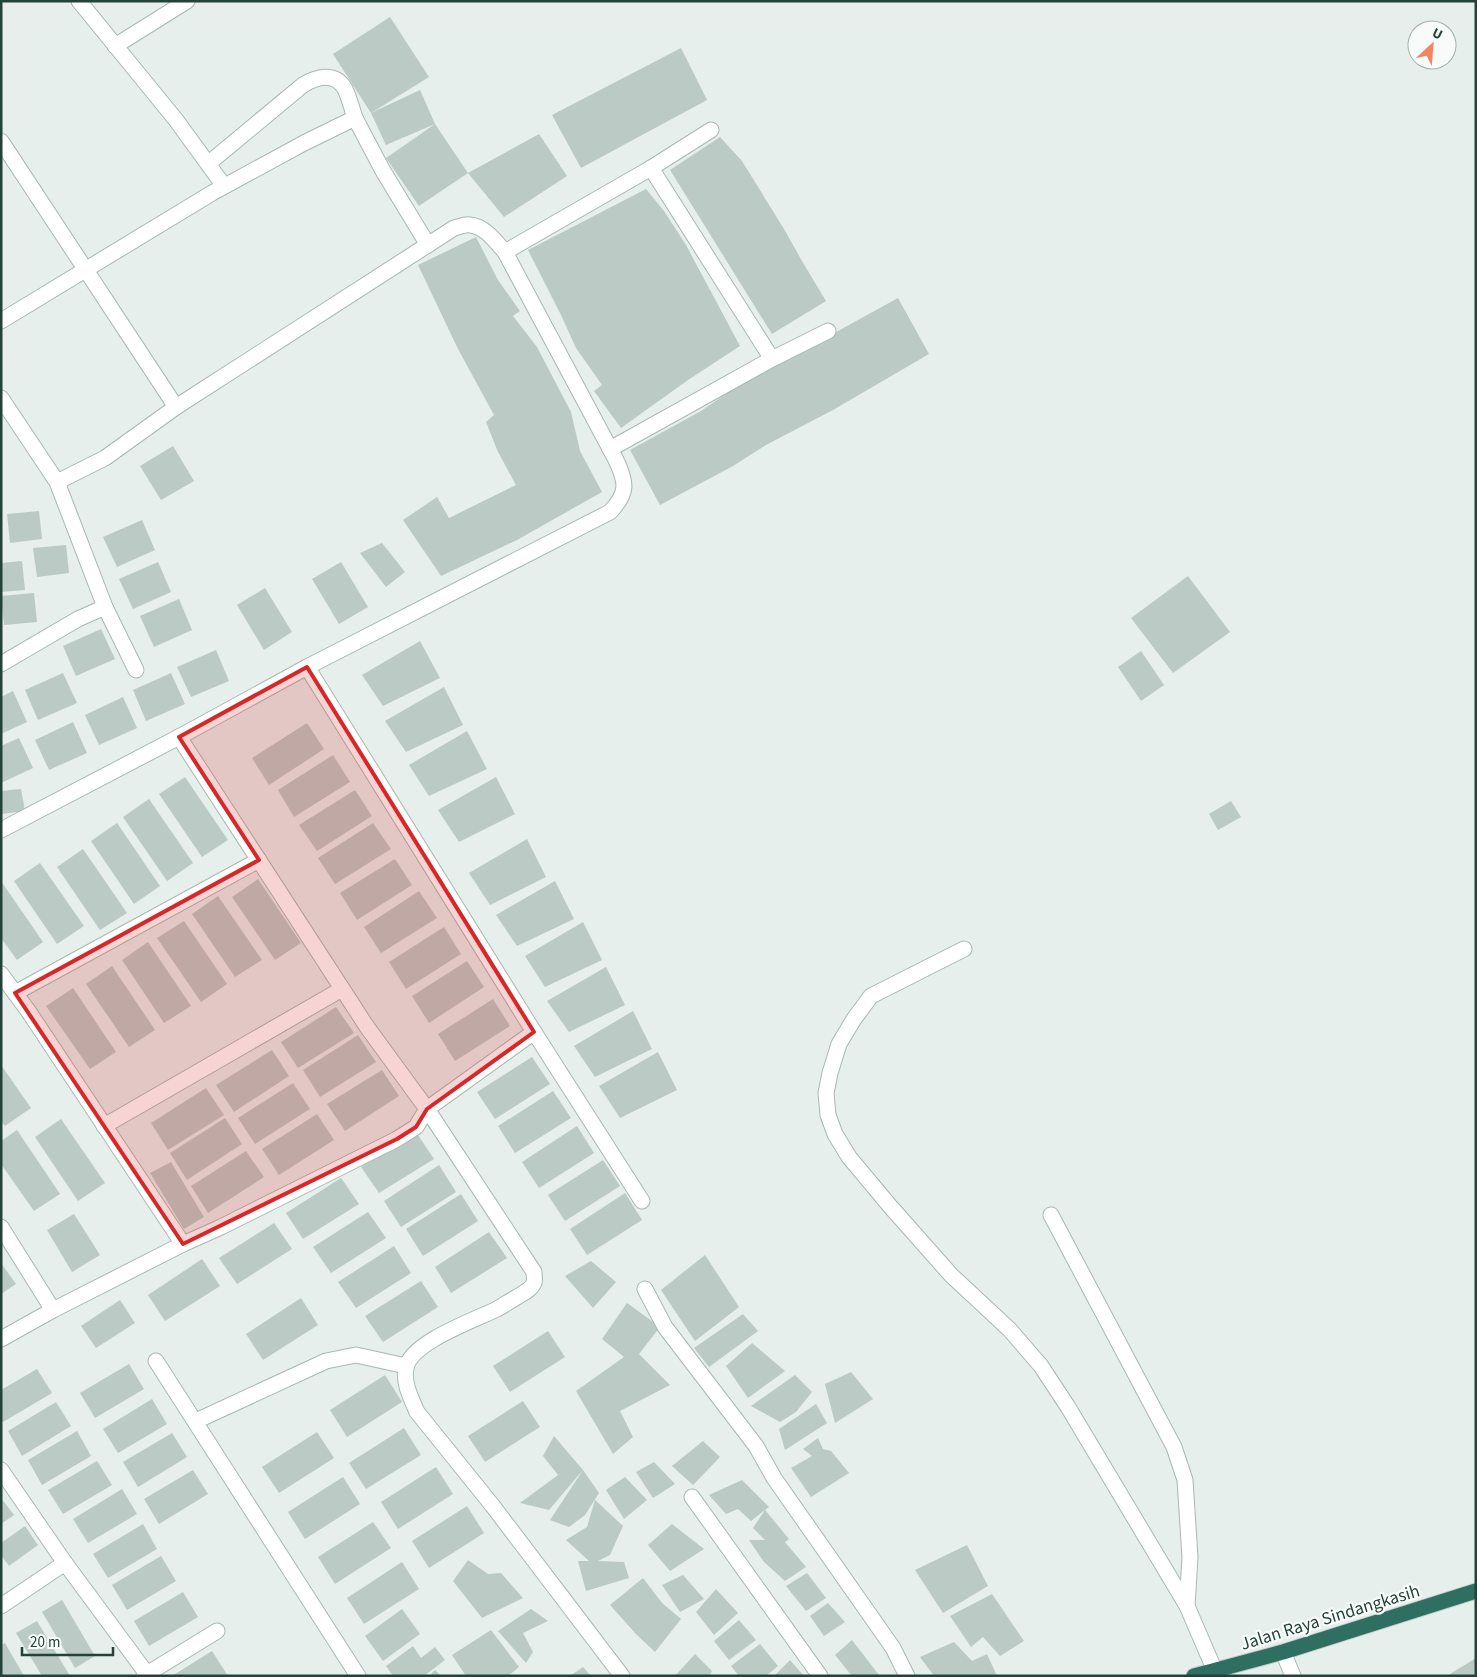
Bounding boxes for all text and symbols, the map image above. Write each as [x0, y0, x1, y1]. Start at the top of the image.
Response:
north arrow [1407, 20, 1457, 70]
text: U [1429, 23, 1446, 45]
street label: Jalan Raya Sindangkasih [1237, 1578, 1423, 1657]
scale bar [22, 1624, 114, 1656]
text: 20 m [30, 1632, 60, 1653]

